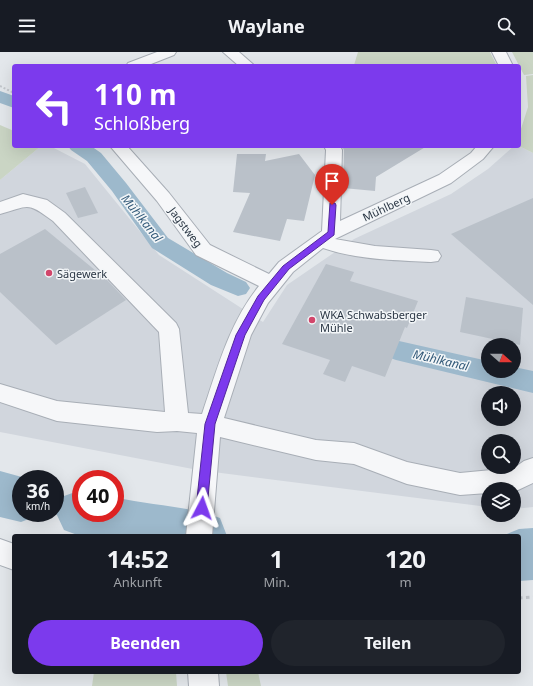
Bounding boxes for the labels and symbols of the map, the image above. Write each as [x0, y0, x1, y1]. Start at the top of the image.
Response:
pin [315, 164, 349, 205]
street label: Mühlberg [360, 190, 412, 224]
water label: Mühlkanal [118, 191, 167, 246]
street label: Jagstweg [165, 203, 206, 250]
place label: Sägewerk [57, 266, 107, 281]
marker: Sägewerk [44, 268, 54, 278]
place label: WKA Schwabsberger Mühle [320, 307, 427, 335]
marker: WKA Schwabsberger Mühle [307, 315, 317, 325]
north arrow [481, 338, 521, 378]
water label: Mühlkanal [411, 345, 471, 375]
speed limit sign: 40 [72, 470, 124, 522]
position arrow [181, 487, 223, 529]

